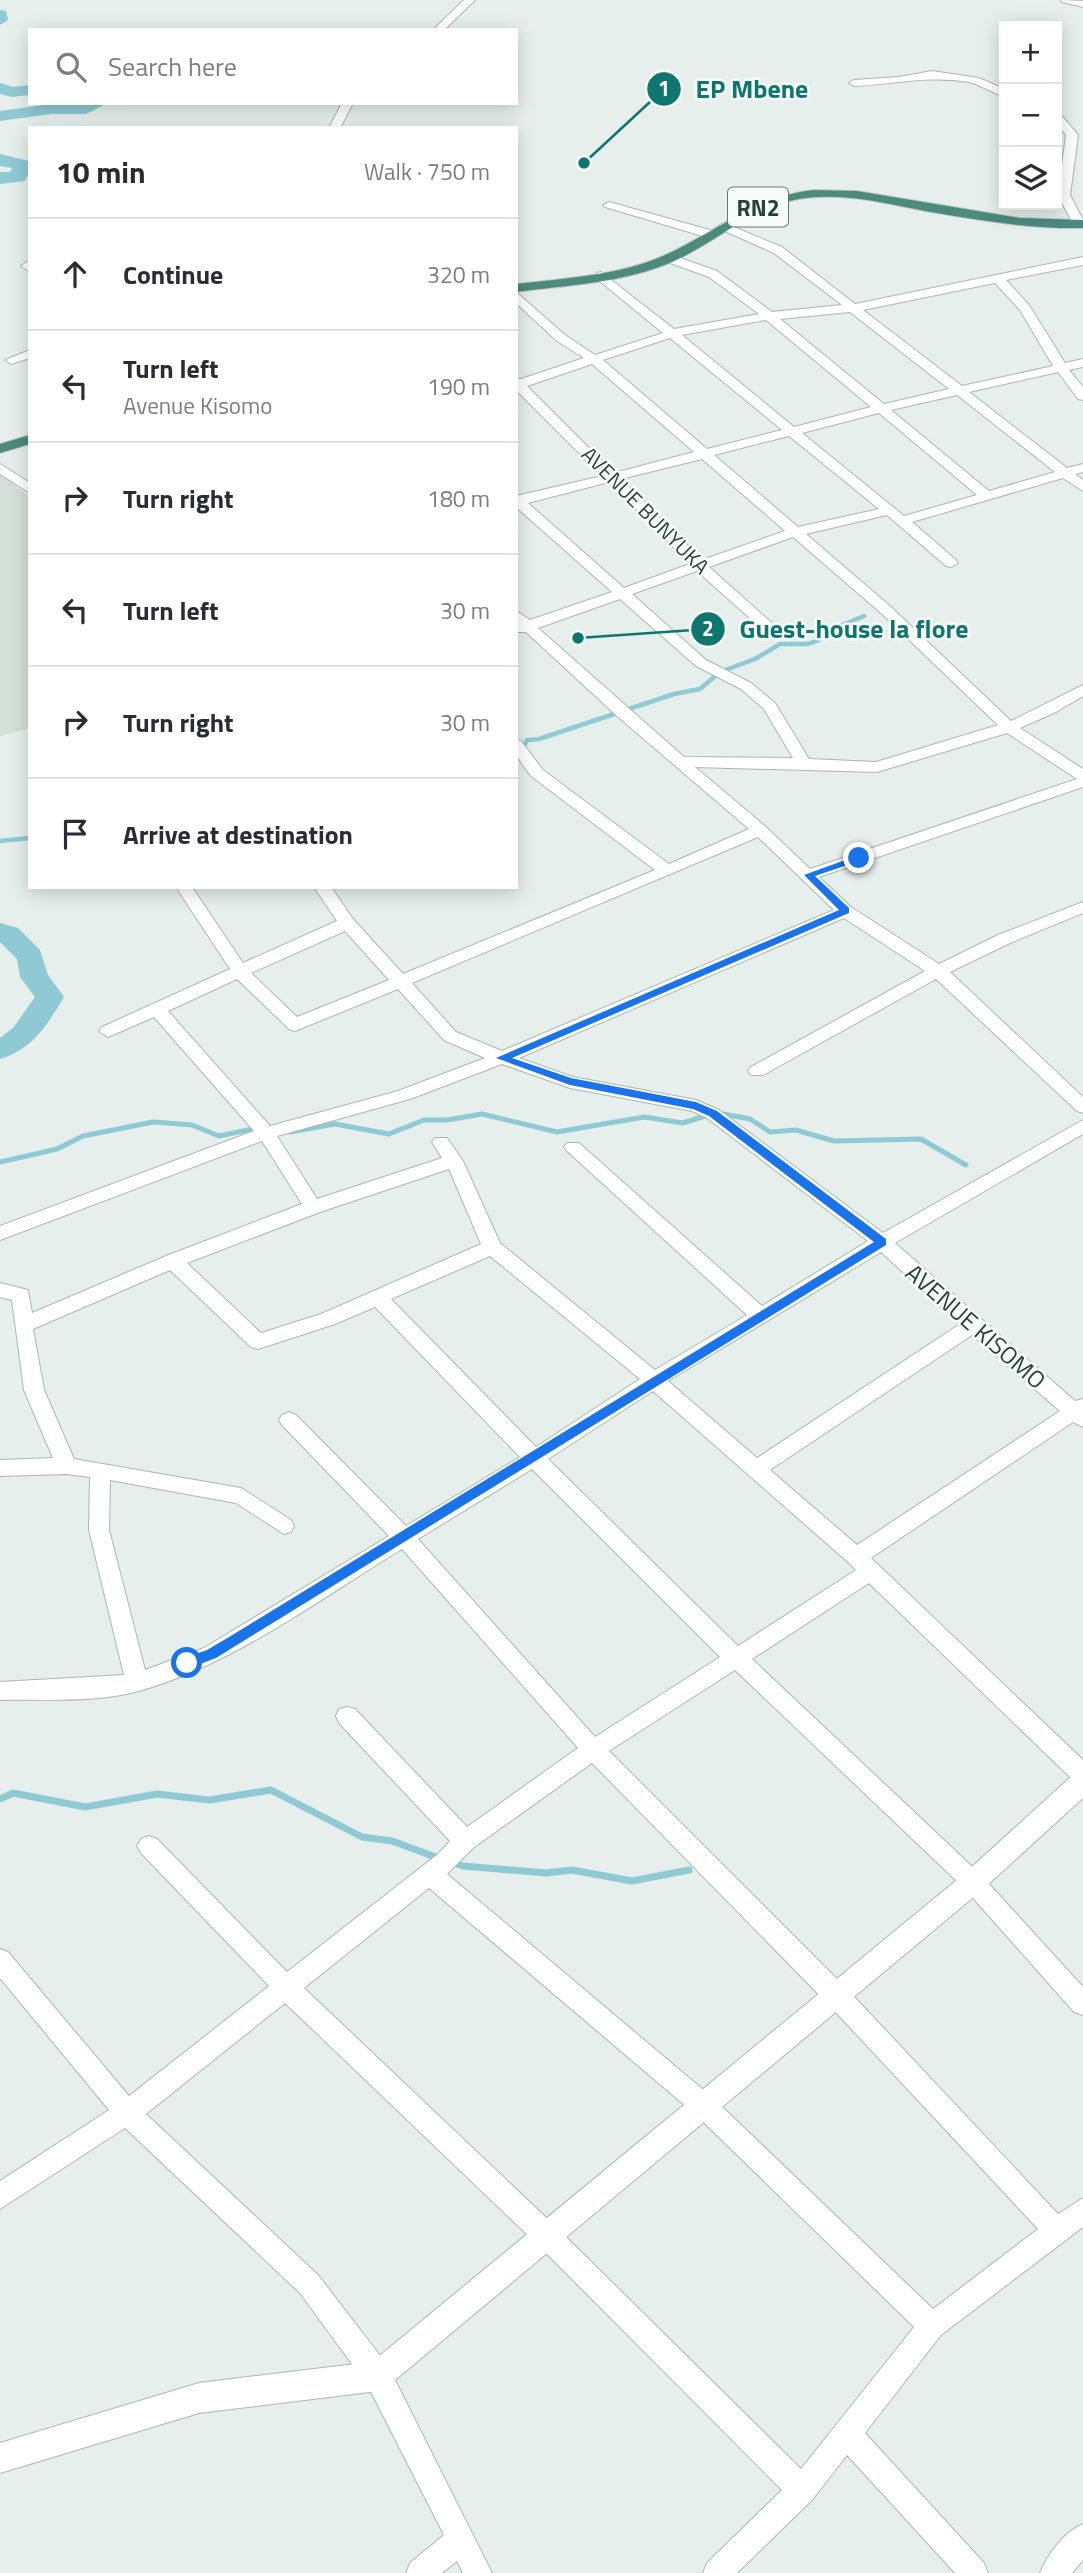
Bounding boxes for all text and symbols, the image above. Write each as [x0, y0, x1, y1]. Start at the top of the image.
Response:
map controls [999, 21, 1062, 210]
button: + [999, 21, 1062, 84]
search box [28, 28, 518, 105]
text: Search here [108, 47, 237, 86]
icon: search [52, 48, 90, 86]
callout: EP Mbene [646, 65, 822, 112]
text: EP Mbene [696, 69, 808, 108]
text: 1 [658, 72, 670, 104]
button: − [999, 84, 1062, 147]
button: layers [999, 147, 1062, 210]
text: 10 min [56, 149, 146, 195]
text: Walk · 750 m [364, 154, 490, 189]
road number: RN2 [728, 188, 788, 227]
icon: ahead [56, 255, 94, 293]
text: Continue [123, 255, 223, 294]
text: 320 m [427, 257, 490, 292]
text: Turn left [123, 349, 218, 388]
icon: left [56, 367, 94, 405]
text: 190 m [427, 369, 490, 404]
text: Avenue Kisomo [123, 388, 272, 423]
street label: AVENUE BUNYUKA [575, 439, 718, 582]
icon: right [56, 479, 94, 517]
text: Turn right [123, 479, 234, 518]
text: 180 m [427, 481, 490, 516]
icon: left [56, 591, 94, 629]
text: Turn left [123, 591, 218, 630]
text: 30 m [440, 593, 490, 628]
callout: Guest-house la flore [691, 605, 983, 652]
text: Guest-house la flore [740, 609, 968, 648]
text: 2 [702, 612, 714, 644]
icon: right [56, 703, 94, 741]
text: Turn right [123, 703, 234, 742]
text: 30 m [440, 705, 490, 740]
icon: arrive [56, 815, 94, 853]
text: Arrive at destination [123, 815, 353, 854]
route end [843, 842, 874, 873]
street label: AVENUE KISOMO [898, 1255, 1054, 1397]
route start [171, 1647, 202, 1678]

